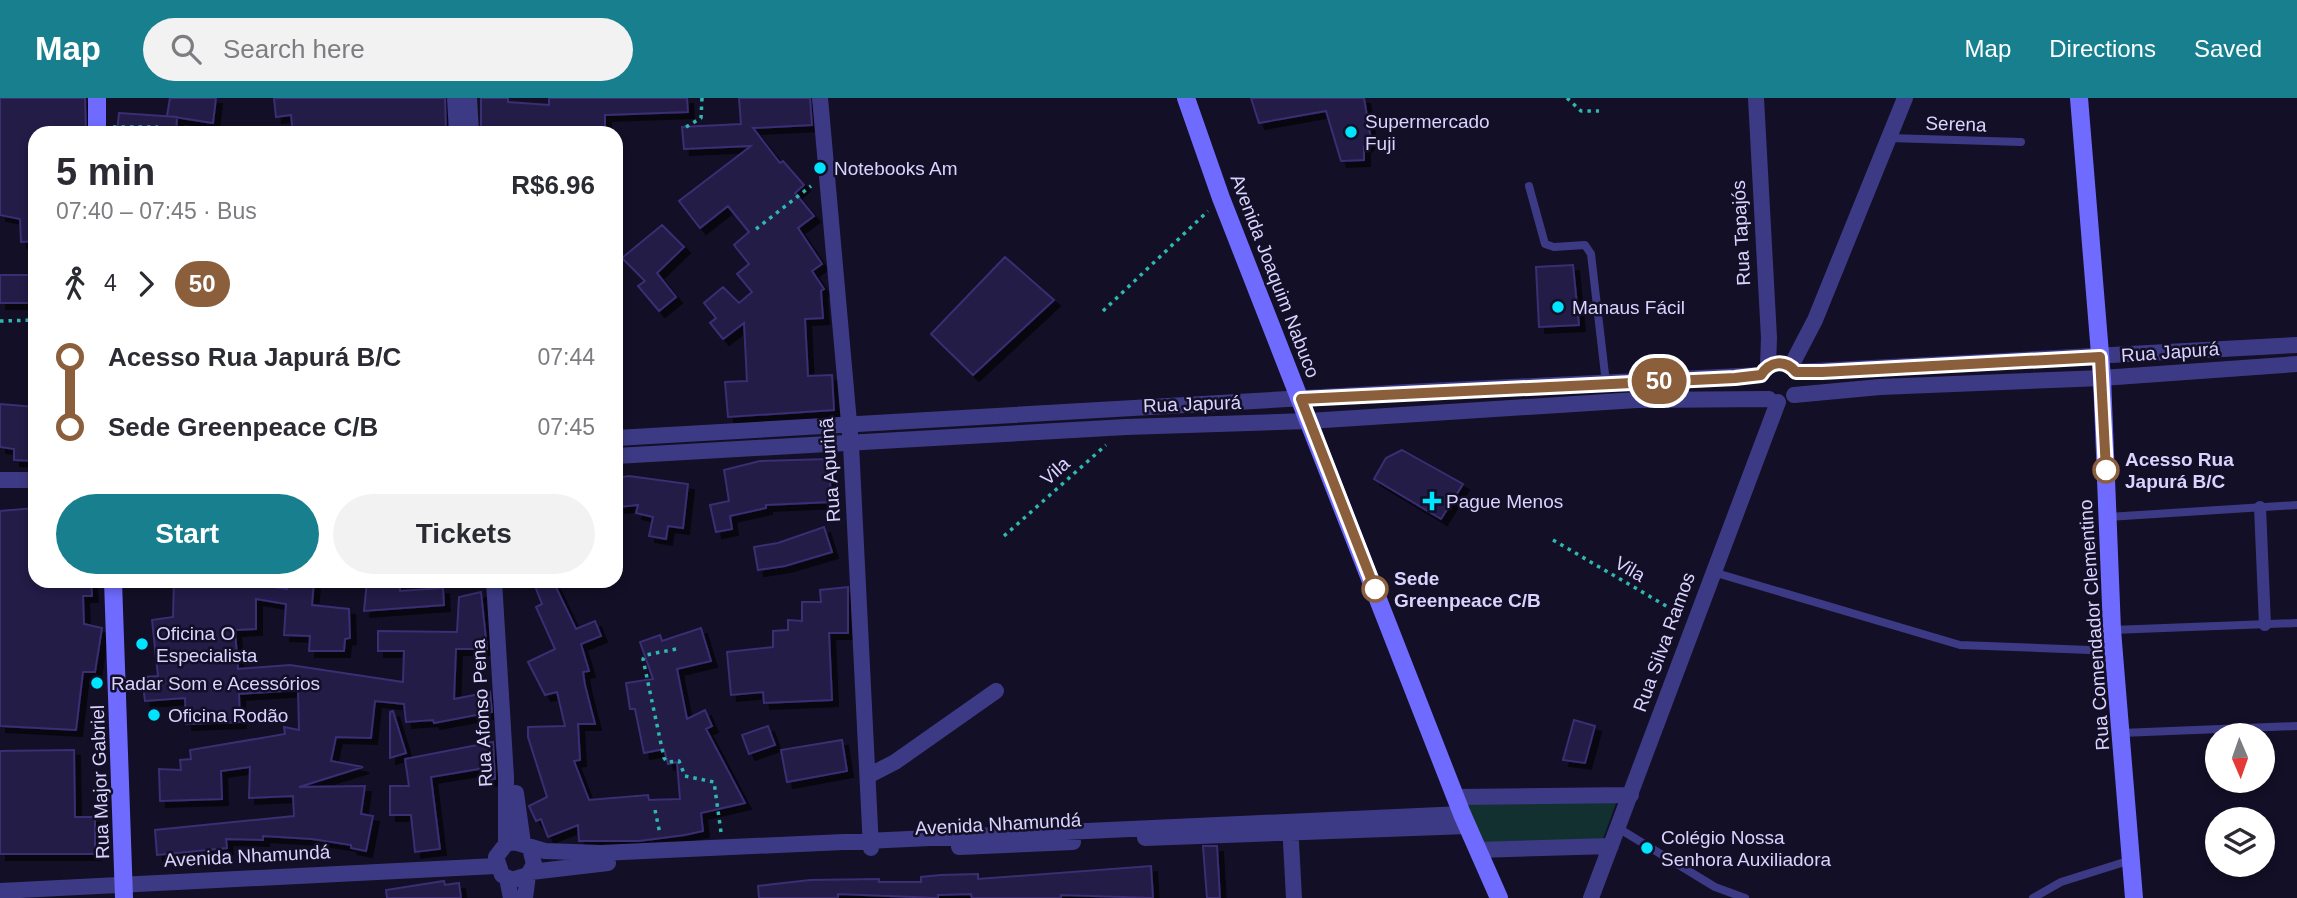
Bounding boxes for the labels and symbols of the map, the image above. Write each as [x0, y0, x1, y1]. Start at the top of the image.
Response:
place label: Supermercado Fuji [1365, 111, 1490, 154]
street label: Serena [1925, 112, 1987, 136]
marker: Supermercado Fuji [1343, 124, 1359, 140]
place label: Notebooks Am [834, 158, 958, 179]
marker: Notebooks Am [812, 160, 828, 176]
street label: Avenida Joaquim Nabuco [1226, 171, 1324, 381]
street label: Rua Tapajós [1728, 180, 1754, 286]
place label: Manaus Fácil [1572, 297, 1685, 318]
marker: Manaus Fácil [1550, 299, 1566, 315]
street label: Rua Japurá [2120, 338, 2220, 366]
line badge: 50 [1628, 358, 1690, 404]
street label: Rua Japurá [1143, 392, 1242, 416]
street label: Rua Apurinã [816, 417, 844, 523]
place label: Acesso Rua Japurá B/C [2125, 449, 2234, 492]
street label: Vila [1036, 452, 1074, 489]
marker: Acesso Rua Japurá B/C [2093, 457, 2119, 483]
place label: Pague Menos [1446, 491, 1563, 512]
marker: Pague Menos [1424, 493, 1440, 509]
street label: Rua Comendador Clementino [2075, 499, 2113, 751]
street label: Vila [1611, 552, 1649, 586]
place label: Sede Greenpeace C/B [1394, 568, 1541, 611]
street label: Rua Silva Ramos [1629, 569, 1699, 715]
marker: Sede Greenpeace C/B [1362, 576, 1388, 602]
place label: Oficina O Especialista [156, 623, 258, 666]
marker: Oficina O Especialista [134, 636, 150, 652]
street label: Rua Afonso Pena [468, 638, 496, 787]
place label: Radar Som e Acessórios [111, 673, 320, 694]
marker: Radar Som e Acessórios [89, 675, 105, 691]
street label: Rua Major Gabriel [87, 705, 113, 859]
place label: Oficina Rodão [168, 705, 288, 726]
marker: Oficina Rodão [146, 707, 162, 723]
north arrow [2205, 723, 2275, 793]
street label: Avenida Nhamundá [914, 809, 1082, 839]
place label: Colégio Nossa Senhora Auxiliadora [1661, 827, 1831, 870]
marker: Colégio Nossa Senhora Auxiliadora [1639, 840, 1655, 856]
street label: Avenida Nhamundá [163, 841, 331, 871]

